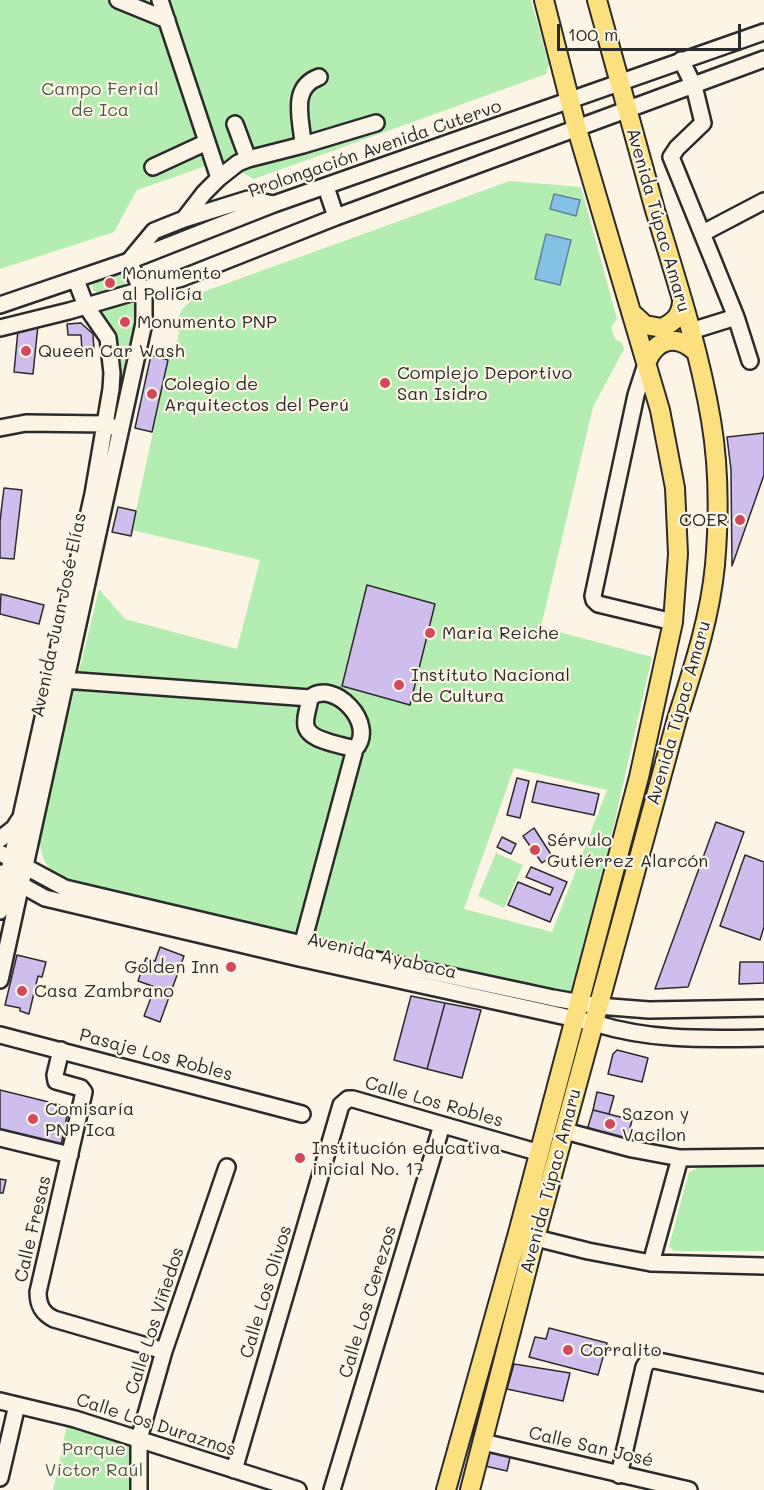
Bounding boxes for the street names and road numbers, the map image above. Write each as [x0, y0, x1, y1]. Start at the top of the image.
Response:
street label: Prolongación Avenida Cutervo [246, 95, 504, 203]
street label: Avenida Túpac Amaru [621, 125, 695, 315]
street label: Avenida Juan José Elías [27, 511, 91, 719]
street label: Avenida Túpac Amaru [642, 618, 716, 808]
street label: Avenida Ayabaca [305, 928, 459, 984]
street label: Pasaje Los Robles [77, 1024, 235, 1086]
street label: Calle Los Robles [362, 1072, 506, 1132]
street label: Avenida Túpac Amaru [516, 1086, 586, 1276]
street label: Calle Fresas [10, 1173, 56, 1285]
street label: Calle Los Olivos [236, 1223, 296, 1361]
street label: Calle Los Cerezos [335, 1223, 401, 1381]
street label: Calle Los Viñedos [121, 1245, 189, 1397]
street label: Calle Los Duraznos [73, 1389, 239, 1461]
street label: Calle San José [526, 1422, 656, 1472]

